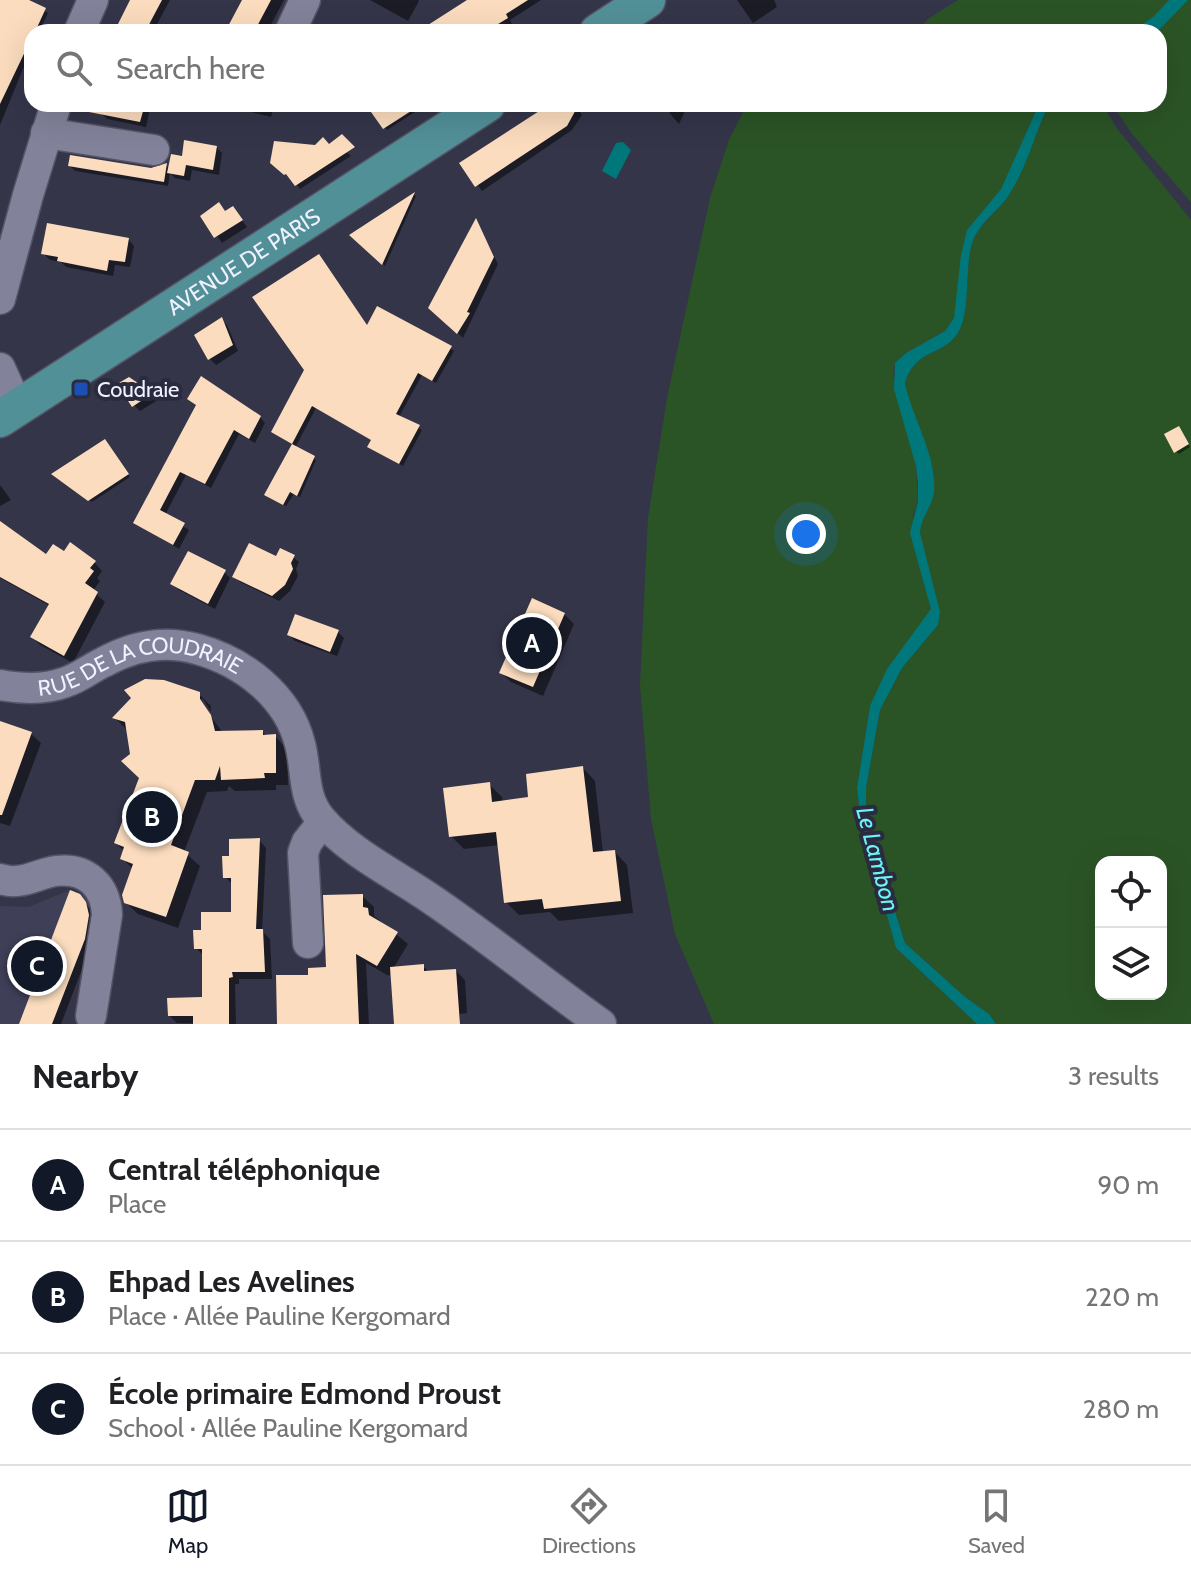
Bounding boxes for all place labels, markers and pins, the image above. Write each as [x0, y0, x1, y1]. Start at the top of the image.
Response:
place label: Coudraie [97, 376, 179, 403]
marker: Coudraie [72, 380, 90, 398]
pin: A [506, 613, 558, 673]
pin: B [126, 787, 178, 847]
pin: C [11, 936, 63, 996]

